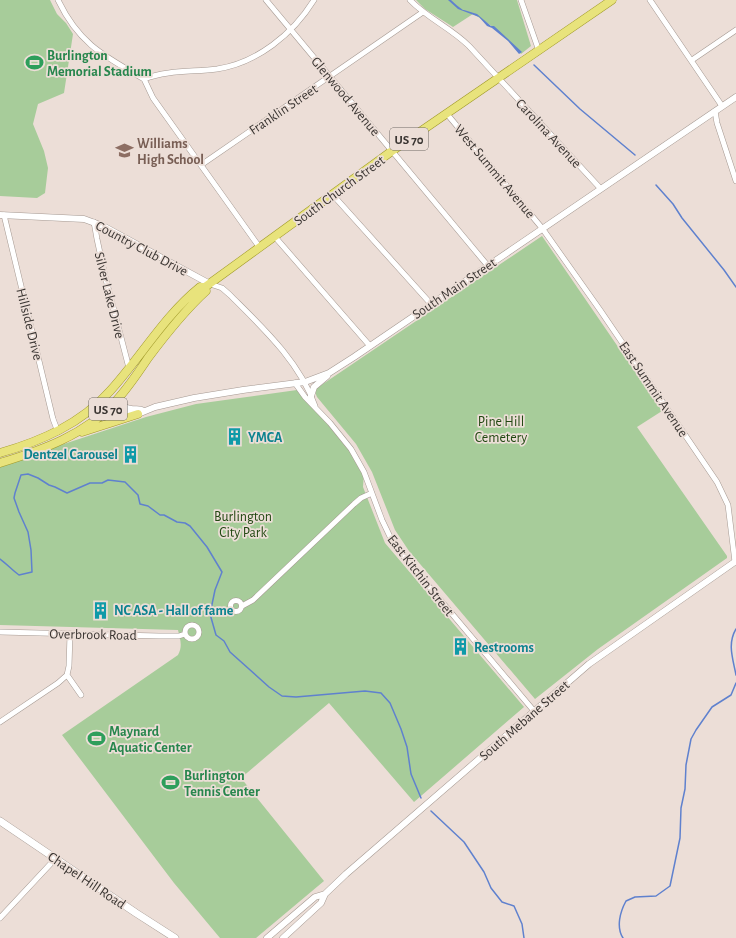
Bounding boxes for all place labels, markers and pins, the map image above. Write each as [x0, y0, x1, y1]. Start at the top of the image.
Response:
place label: Burlington Memorial Stadium [47, 49, 152, 79]
sports icon: Burlington Memorial Stadium [24, 53, 44, 73]
place label: Williams High School [137, 137, 204, 167]
school or university icon: Williams High School [114, 141, 134, 161]
building icon: YMCA [225, 427, 245, 447]
place label: YMCA [248, 431, 283, 445]
building icon: Dentzel Carousel [121, 444, 141, 464]
place label: Dentzel Carousel [23, 448, 118, 462]
building icon: NC ASA - Hall of fame [91, 600, 111, 620]
place label: NC ASA - Hall of fame [114, 604, 234, 618]
building icon: Restrooms [451, 637, 471, 657]
place label: Restrooms [474, 641, 534, 655]
place label: Maynard Aquatic Center [109, 725, 192, 755]
sports icon: Maynard Aquatic Center [86, 729, 106, 749]
place label: Burlington Tennis Center [184, 769, 260, 799]
sports icon: Burlington Tennis Center [161, 773, 181, 793]

